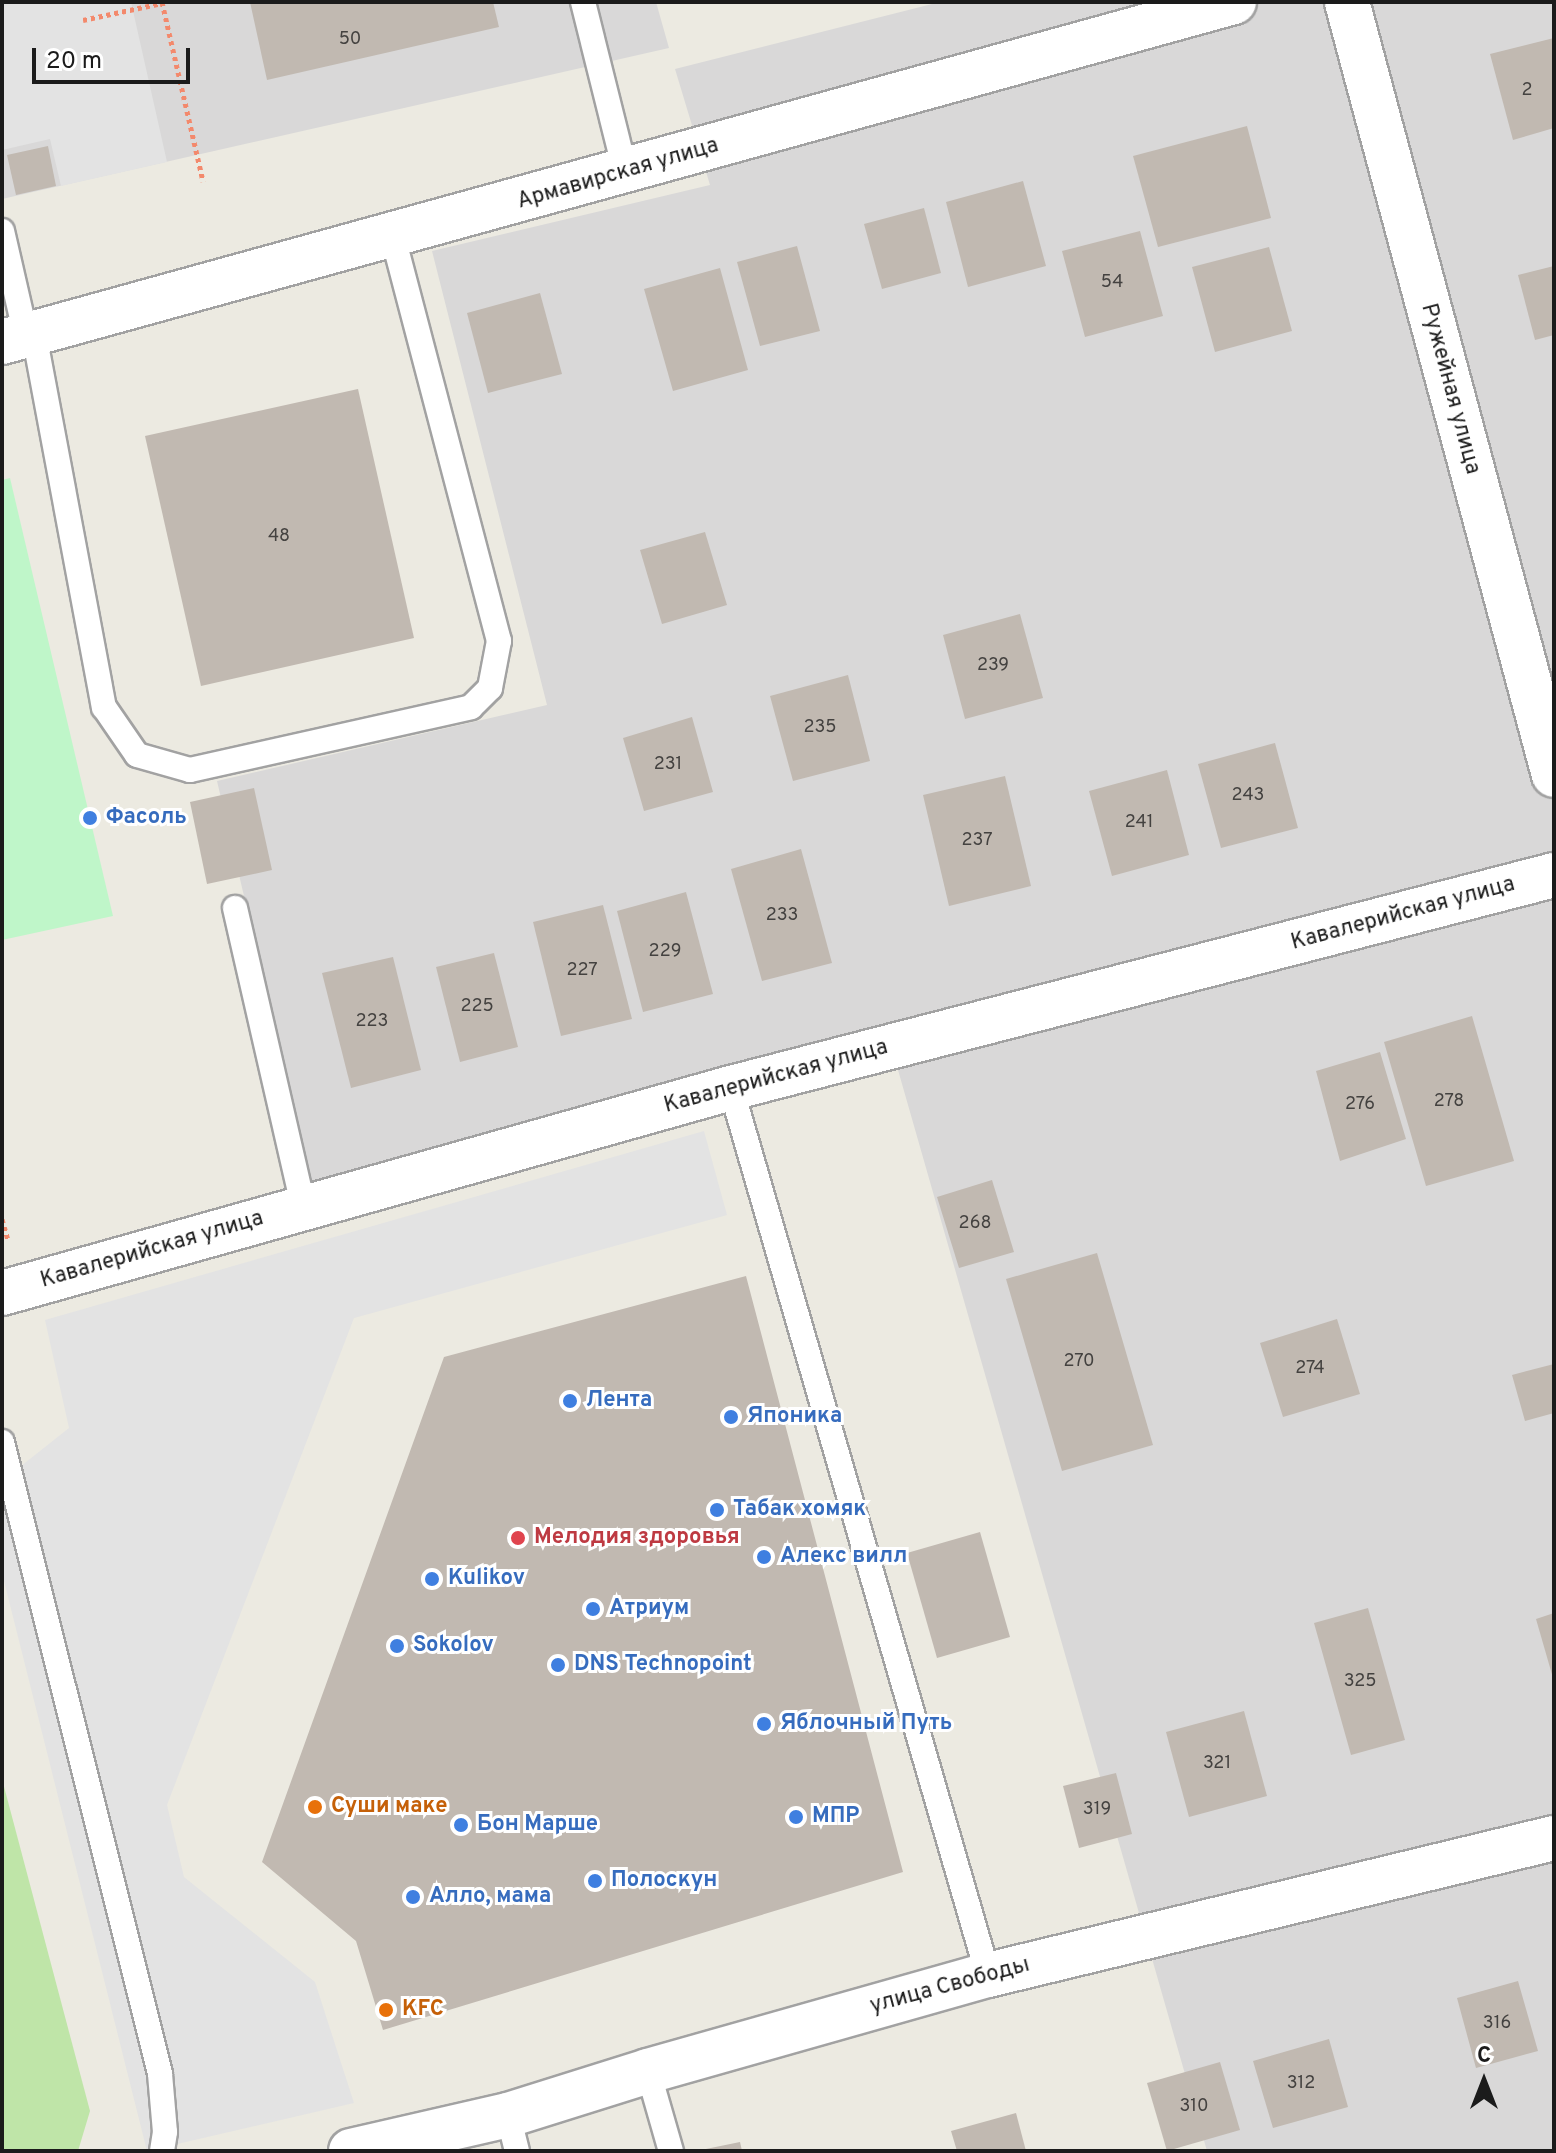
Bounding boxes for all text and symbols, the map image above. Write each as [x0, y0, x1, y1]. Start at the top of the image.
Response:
house number: 50 [339, 29, 361, 51]
scale bar [36, 32, 194, 82]
text: 20 m [46, 47, 102, 77]
house number: 2 [1521, 80, 1533, 102]
street label: Армавирская улица [514, 133, 722, 215]
house number: 54 [1101, 272, 1123, 294]
street label: Ружейная улица [1415, 301, 1485, 477]
house number: 48 [268, 526, 290, 548]
house number: 239 [977, 655, 1009, 677]
house number: 235 [803, 717, 837, 739]
house number: 231 [654, 754, 682, 776]
house number: 243 [1232, 785, 1264, 807]
place label: Фасоль [106, 805, 187, 831]
marker: Фасоль [81, 809, 99, 827]
house number: 241 [1125, 812, 1153, 834]
house number: 237 [961, 830, 993, 852]
street label: Кавалерийская улица [1288, 871, 1518, 957]
house number: 233 [766, 905, 798, 927]
house number: 229 [649, 941, 681, 963]
house number: 227 [566, 960, 598, 982]
house number: 225 [460, 996, 494, 1018]
house number: 223 [356, 1011, 388, 1033]
street label: Кавалерийская улица [661, 1034, 891, 1120]
house number: 278 [1434, 1091, 1464, 1113]
house number: 276 [1345, 1094, 1375, 1116]
street label: Кавалерийская улица [38, 1206, 266, 1294]
house number: 268 [959, 1213, 991, 1235]
house number: 270 [1063, 1351, 1095, 1373]
house number: 274 [1295, 1358, 1325, 1380]
place label: Лента [586, 1388, 652, 1414]
marker: Лента [561, 1392, 579, 1410]
place label: Японика [747, 1404, 842, 1430]
marker: Японика [722, 1408, 740, 1426]
place label: Табак хомяк [733, 1497, 866, 1523]
marker: Табак хомяк [708, 1501, 726, 1519]
place label: Мелодия здоровья [534, 1525, 740, 1551]
marker: Мелодия здоровья [509, 1529, 527, 1547]
place label: Алекс вилл [780, 1544, 907, 1570]
marker: Алекс вилл [755, 1548, 773, 1566]
place label: Kulikov [448, 1566, 525, 1592]
marker: Kulikov [423, 1570, 441, 1588]
place label: Атриум [609, 1596, 689, 1622]
marker: Атриум [584, 1600, 602, 1618]
place label: Sokolov [413, 1633, 494, 1659]
marker: Sokolov [388, 1637, 406, 1655]
place label: DNS Technopoint [574, 1652, 752, 1678]
marker: DNS Technopoint [549, 1656, 567, 1674]
house number: 325 [1344, 1671, 1376, 1693]
place label: Яблочный Путь [780, 1711, 952, 1737]
marker: Яблочный Путь [755, 1715, 773, 1733]
house number: 321 [1203, 1753, 1231, 1775]
place label: Суши маке [331, 1794, 448, 1820]
marker: Суши маке [306, 1798, 324, 1816]
house number: 319 [1083, 1799, 1111, 1821]
place label: МПР [812, 1804, 859, 1830]
marker: МПР [787, 1808, 805, 1826]
place label: Бон Марше [477, 1812, 598, 1838]
marker: Бон Марше [452, 1816, 470, 1834]
place label: Полоскун [611, 1868, 717, 1894]
marker: Полоскун [586, 1872, 604, 1890]
place label: Алло, мама [429, 1884, 551, 1910]
marker: Алло, мама [404, 1888, 422, 1906]
street label: улица Свободы [867, 1952, 1033, 2020]
place label: KFC [402, 1997, 444, 2023]
marker: KFC [377, 2001, 395, 2019]
house number: 316 [1483, 2013, 1511, 2035]
north arrow [1444, 2041, 1524, 2121]
text: С [1477, 2043, 1491, 2070]
house number: 312 [1287, 2073, 1315, 2095]
house number: 310 [1179, 2096, 1209, 2118]

